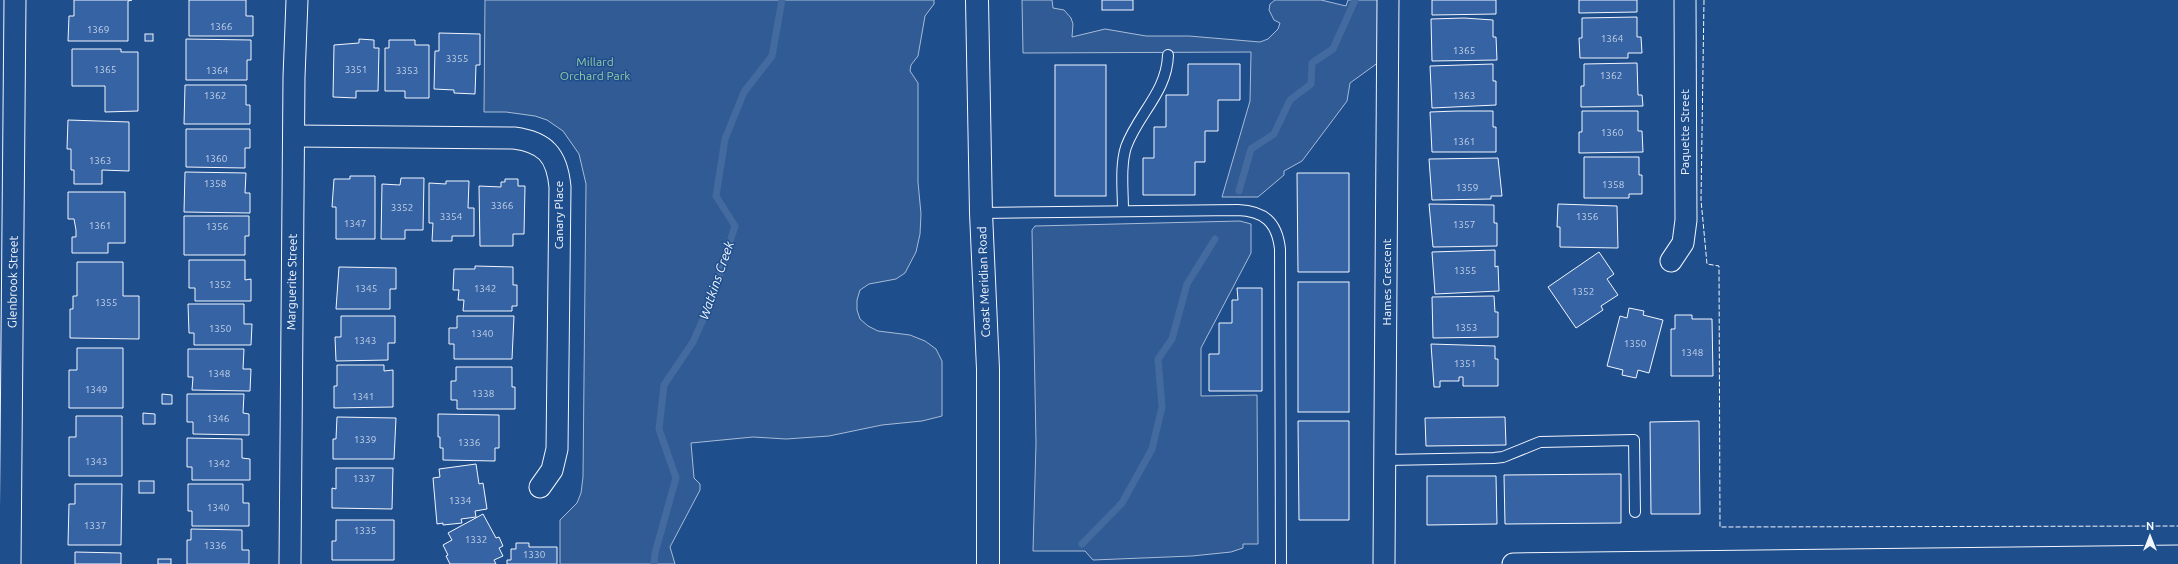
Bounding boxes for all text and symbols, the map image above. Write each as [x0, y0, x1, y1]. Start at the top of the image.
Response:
house number: 1366 [210, 21, 233, 32]
house number: 1369 [87, 24, 109, 35]
house number: 1364 [1601, 33, 1624, 44]
house number: 1365 [1453, 45, 1475, 56]
house number: 3355 [446, 53, 468, 64]
park label: Millard Orchard Park [560, 55, 630, 82]
house number: 1365 [94, 64, 116, 75]
house number: 3351 [345, 64, 367, 75]
house number: 1364 [206, 65, 229, 76]
house number: 3353 [396, 65, 418, 76]
house number: 1362 [1600, 70, 1622, 81]
street label: Paquette Street [1678, 89, 1691, 175]
house number: 1362 [204, 90, 226, 101]
house number: 1363 [1453, 90, 1475, 101]
house number: 1360 [1601, 127, 1624, 138]
house number: 1361 [1453, 136, 1475, 147]
house number: 1360 [205, 153, 228, 164]
house number: 1363 [89, 155, 111, 166]
house number: 1358 [204, 178, 227, 189]
house number: 1358 [1602, 179, 1625, 190]
street label: Canary Place [552, 181, 565, 249]
house number: 1359 [1456, 182, 1478, 193]
house number: 3366 [491, 200, 514, 211]
house number: 3352 [391, 202, 413, 213]
house number: 3354 [440, 211, 463, 222]
house number: 1356 [1576, 211, 1599, 222]
house number: 1347 [344, 218, 366, 229]
house number: 1357 [1453, 219, 1475, 230]
house number: 1361 [89, 220, 111, 231]
house number: 1356 [206, 221, 229, 232]
street label: Coast Meridian Road [975, 226, 992, 338]
street label: Marguerite Street [284, 233, 299, 330]
street label: Glenbrook Street [5, 235, 20, 328]
street label: Hames Crescent [1380, 238, 1393, 325]
water label: Watkins Creek [696, 239, 736, 321]
house number: 1355 [1454, 265, 1476, 276]
house number: 1352 [209, 279, 231, 290]
house number: 1345 [355, 283, 377, 294]
house number: 1342 [474, 283, 496, 294]
house number: 1352 [1572, 286, 1594, 297]
house number: 1355 [95, 297, 117, 308]
house number: 1353 [1455, 322, 1477, 333]
house number: 1350 [209, 323, 232, 334]
house number: 1340 [471, 328, 494, 339]
house number: 1343 [354, 335, 376, 346]
house number: 1350 [1624, 338, 1647, 349]
house number: 1348 [1681, 347, 1704, 358]
house number: 1351 [1454, 358, 1476, 369]
house number: 1348 [208, 368, 231, 379]
house number: 1349 [85, 384, 107, 395]
house number: 1338 [472, 388, 495, 399]
house number: 1341 [352, 391, 374, 402]
house number: 1346 [207, 413, 230, 424]
house number: 1339 [354, 434, 376, 445]
house number: 1336 [458, 437, 481, 448]
house number: 1343 [85, 456, 107, 467]
house number: 1342 [208, 458, 230, 469]
house number: 1337 [353, 473, 375, 484]
house number: 1334 [449, 495, 472, 506]
house number: 1340 [207, 502, 230, 513]
north arrow [2130, 516, 2170, 556]
house number: 1337 [84, 520, 106, 531]
text: N [2146, 520, 2154, 532]
house number: 1335 [354, 525, 376, 536]
house number: 1332 [465, 534, 487, 545]
house number: 1336 [204, 540, 227, 551]
house number: 1330 [523, 549, 546, 560]

